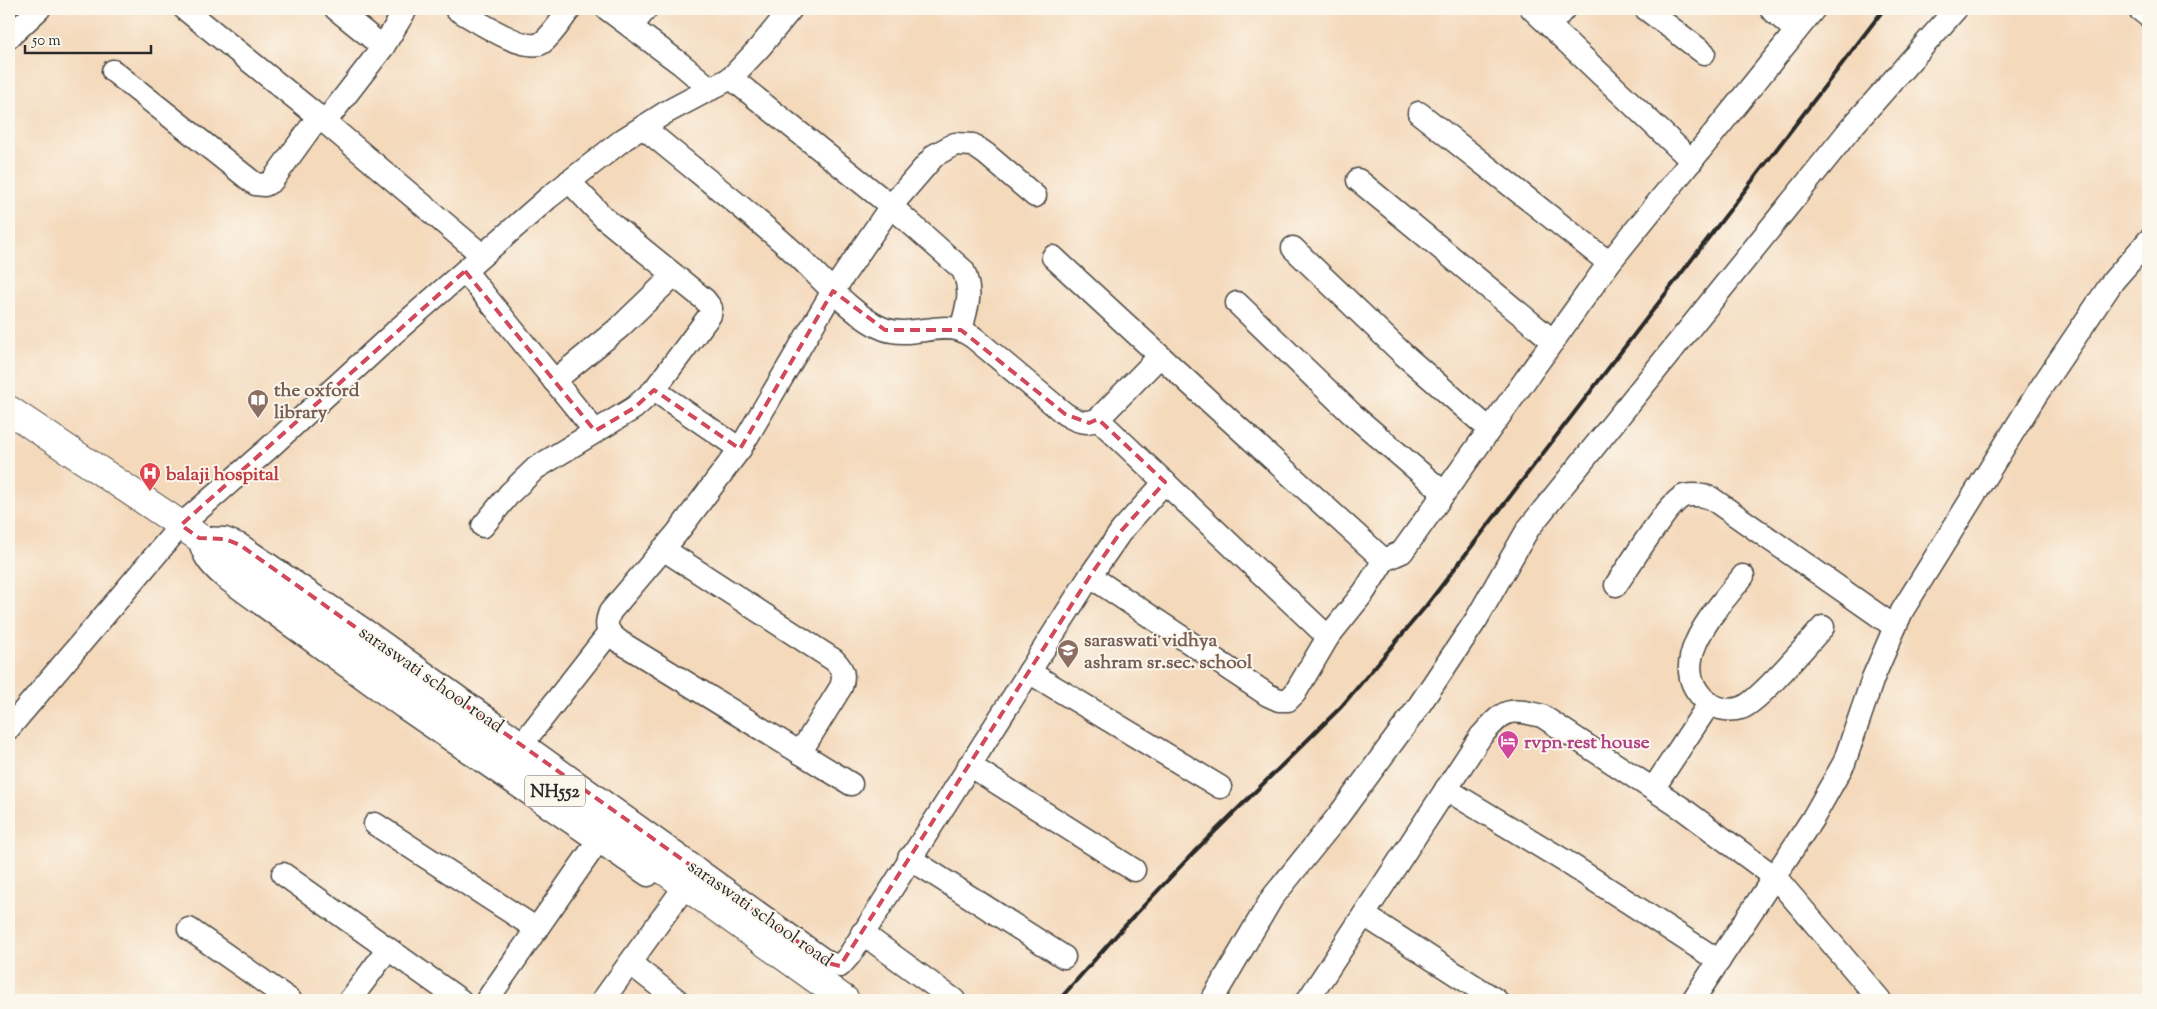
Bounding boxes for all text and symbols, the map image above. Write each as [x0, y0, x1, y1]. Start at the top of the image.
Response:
scale bar [25, 22, 151, 54]
text: 50 m [31, 31, 61, 52]
place label: the oxford library [274, 378, 360, 427]
library icon: the oxford library [246, 388, 270, 419]
hospital icon: balaji hospital [138, 461, 162, 492]
place label: balaji hospital [165, 462, 280, 489]
street label: saraswati school road [352, 620, 509, 741]
place label: saraswati vidhya ashram sr.sec. school [1084, 628, 1253, 677]
school or university icon: saraswati vidhya ashram sr.sec. school [1056, 638, 1080, 669]
hotel icon: rvpn rest house [1496, 729, 1520, 760]
place label: rvpn rest house [1524, 730, 1650, 757]
road number: NH552 [525, 776, 585, 806]
street label: saraswati school road [681, 854, 838, 975]

